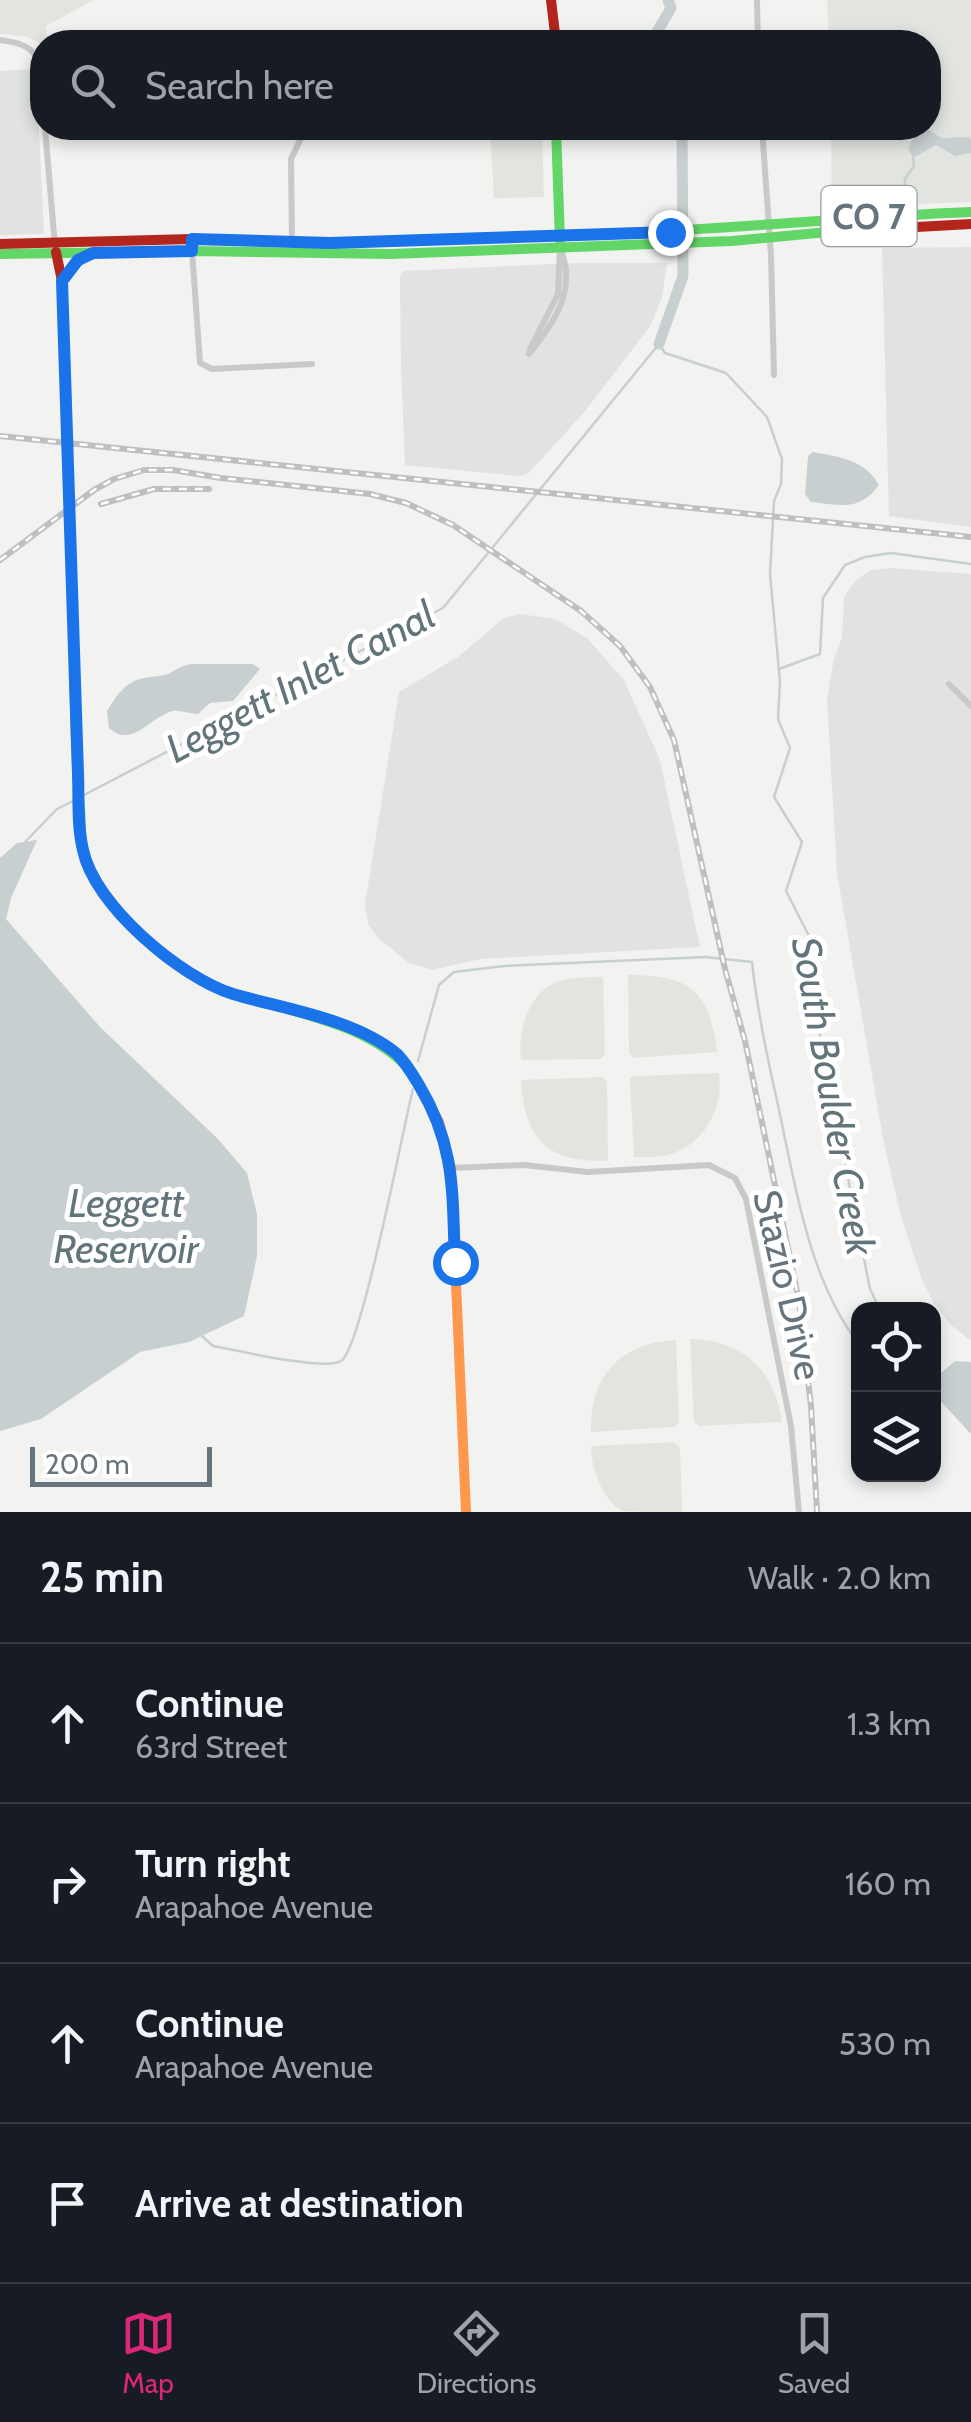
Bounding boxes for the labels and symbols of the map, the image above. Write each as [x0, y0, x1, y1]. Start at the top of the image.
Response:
road number: CO 7 [822, 186, 916, 246]
route end [648, 210, 694, 256]
water label: Leggett Inlet Canal [157, 589, 443, 772]
water label: South Boulder Creek [782, 933, 886, 1261]
water label: Leggett Reservoir [53, 1178, 200, 1273]
street label: Stazio Drive [743, 1186, 833, 1384]
route start [433, 1240, 479, 1286]
scale bar [30, 1442, 212, 1486]

